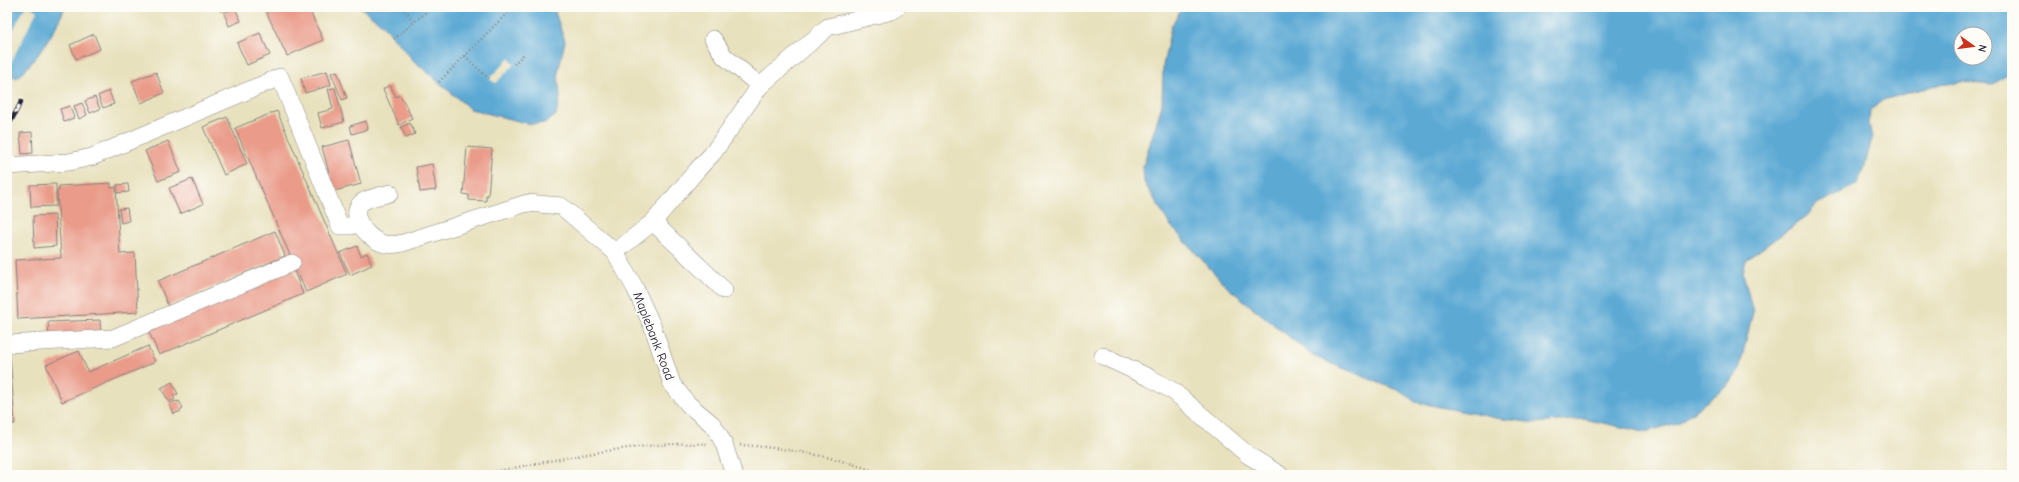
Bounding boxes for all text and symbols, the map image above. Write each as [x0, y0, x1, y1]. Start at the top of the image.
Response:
north arrow [1953, 26, 1993, 66]
text: N [1975, 43, 1989, 53]
street label: Maplebank Road [630, 290, 678, 382]

